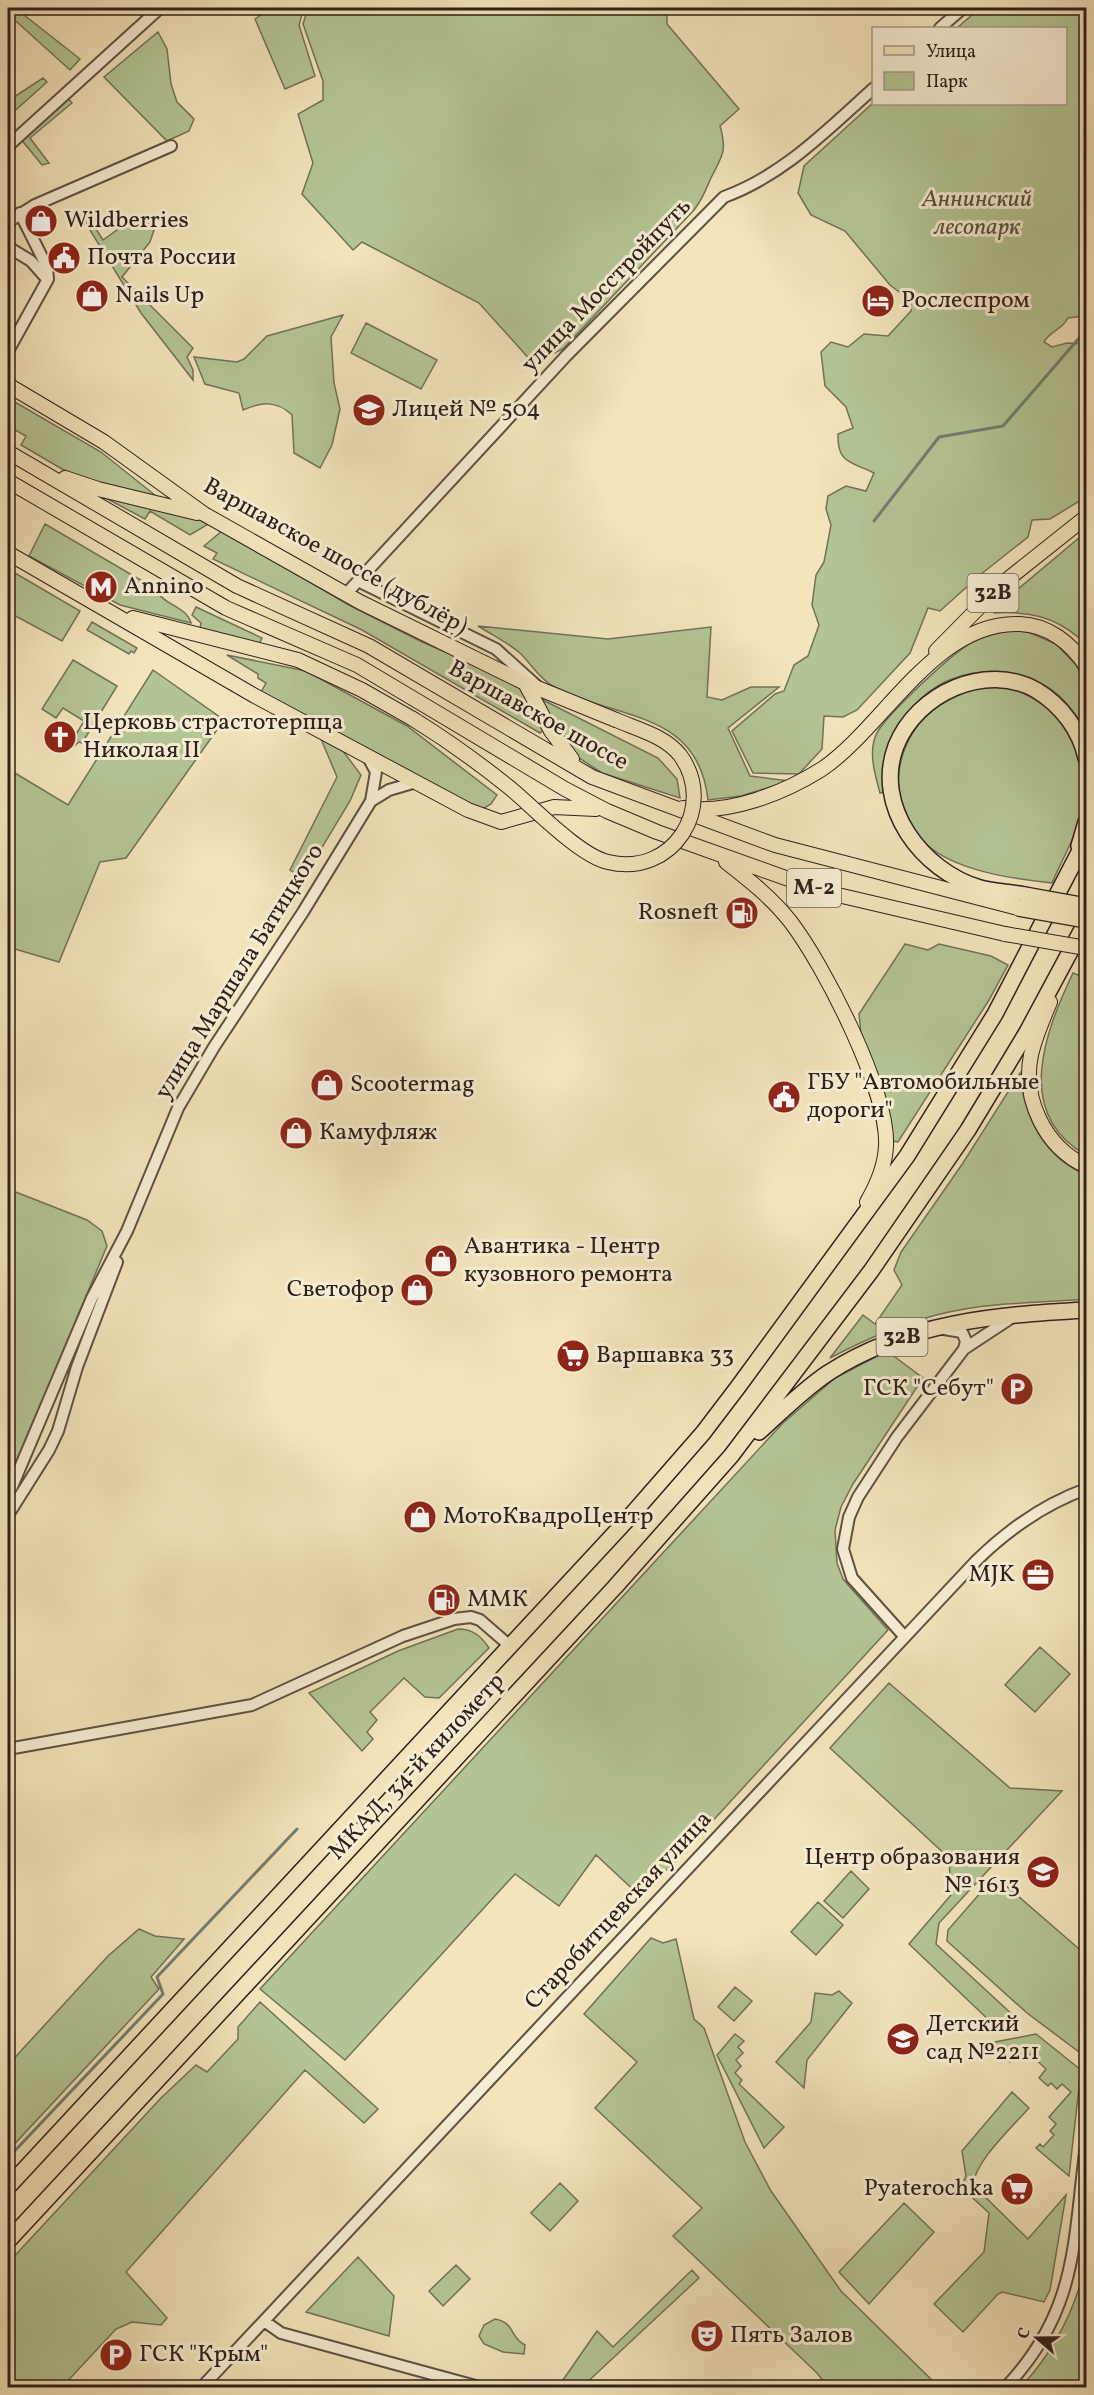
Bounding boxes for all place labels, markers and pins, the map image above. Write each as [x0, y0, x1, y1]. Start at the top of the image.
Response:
shop icon: Wildberries [23, 203, 59, 239]
place label: Wildberries [64, 204, 189, 238]
public building icon: Почта России [46, 240, 82, 276]
place label: Почта России [87, 241, 236, 275]
shop icon: Nails Up [74, 278, 110, 314]
place label: Nails Up [115, 279, 204, 313]
hotel icon: Рослеспром [860, 283, 896, 319]
place label: Рослеспром [901, 284, 1030, 318]
school or university icon: Лицей № 504 [351, 392, 387, 428]
place label: Лицей № 504 [392, 393, 541, 427]
metro station icon: Annino [83, 569, 119, 605]
place label: Annino [124, 570, 204, 604]
place label: Церковь страстотерпца Николая II [83, 706, 343, 768]
church icon: Церковь страстотерпца Николая II [42, 719, 78, 755]
fuel station icon: Rosneft [724, 895, 760, 931]
place label: Rosneft [638, 896, 719, 930]
place label: ГБУ "Автомобильные дороги" [807, 1066, 1039, 1128]
shop icon: Scootermag [309, 1067, 345, 1103]
place label: Scootermag [350, 1068, 475, 1102]
public building icon: ГБУ "Автомобильные дороги" [766, 1079, 802, 1115]
shop icon: Камуфляж [278, 1115, 314, 1151]
place label: Камуфляж [319, 1116, 437, 1150]
place label: Авантика - Центр кузовного ремонта [464, 1230, 673, 1292]
shop icon: Авантика - Центр кузовного ремонта [423, 1243, 459, 1279]
shop icon: Светофор [399, 1272, 435, 1308]
place label: Светофор [287, 1273, 394, 1307]
supermarket icon: Варшавка 33 [555, 1338, 591, 1374]
place label: Варшавка 33 [596, 1339, 734, 1373]
parking icon: ГСК "Себут" [999, 1371, 1035, 1407]
place label: ГСК "Себут" [863, 1372, 994, 1406]
shop icon: МотоКвадроЦентр [402, 1499, 438, 1535]
place label: МотоКвадроЦентр [443, 1500, 653, 1534]
office icon: MJK [1020, 1557, 1056, 1593]
place label: MJK [968, 1558, 1015, 1592]
fuel station icon: ММК [426, 1582, 462, 1618]
place label: ММК [467, 1583, 528, 1617]
place label: Центр образования № 1613 [804, 1841, 1020, 1903]
school or university icon: Центр образования № 1613 [1025, 1854, 1061, 1890]
place label: Детский сад №2211 [926, 2008, 1039, 2070]
school or university icon: Детский сад №2211 [885, 2021, 921, 2057]
supermarket icon: Pyaterochka [999, 2171, 1035, 2207]
place label: Pyaterochka [864, 2172, 994, 2206]
theatre icon: Пять Залов [689, 2318, 725, 2354]
place label: Пять Залов [730, 2319, 853, 2353]
parking icon: ГСК "Крым" [98, 2337, 134, 2373]
place label: ГСК "Крым" [139, 2338, 268, 2372]

